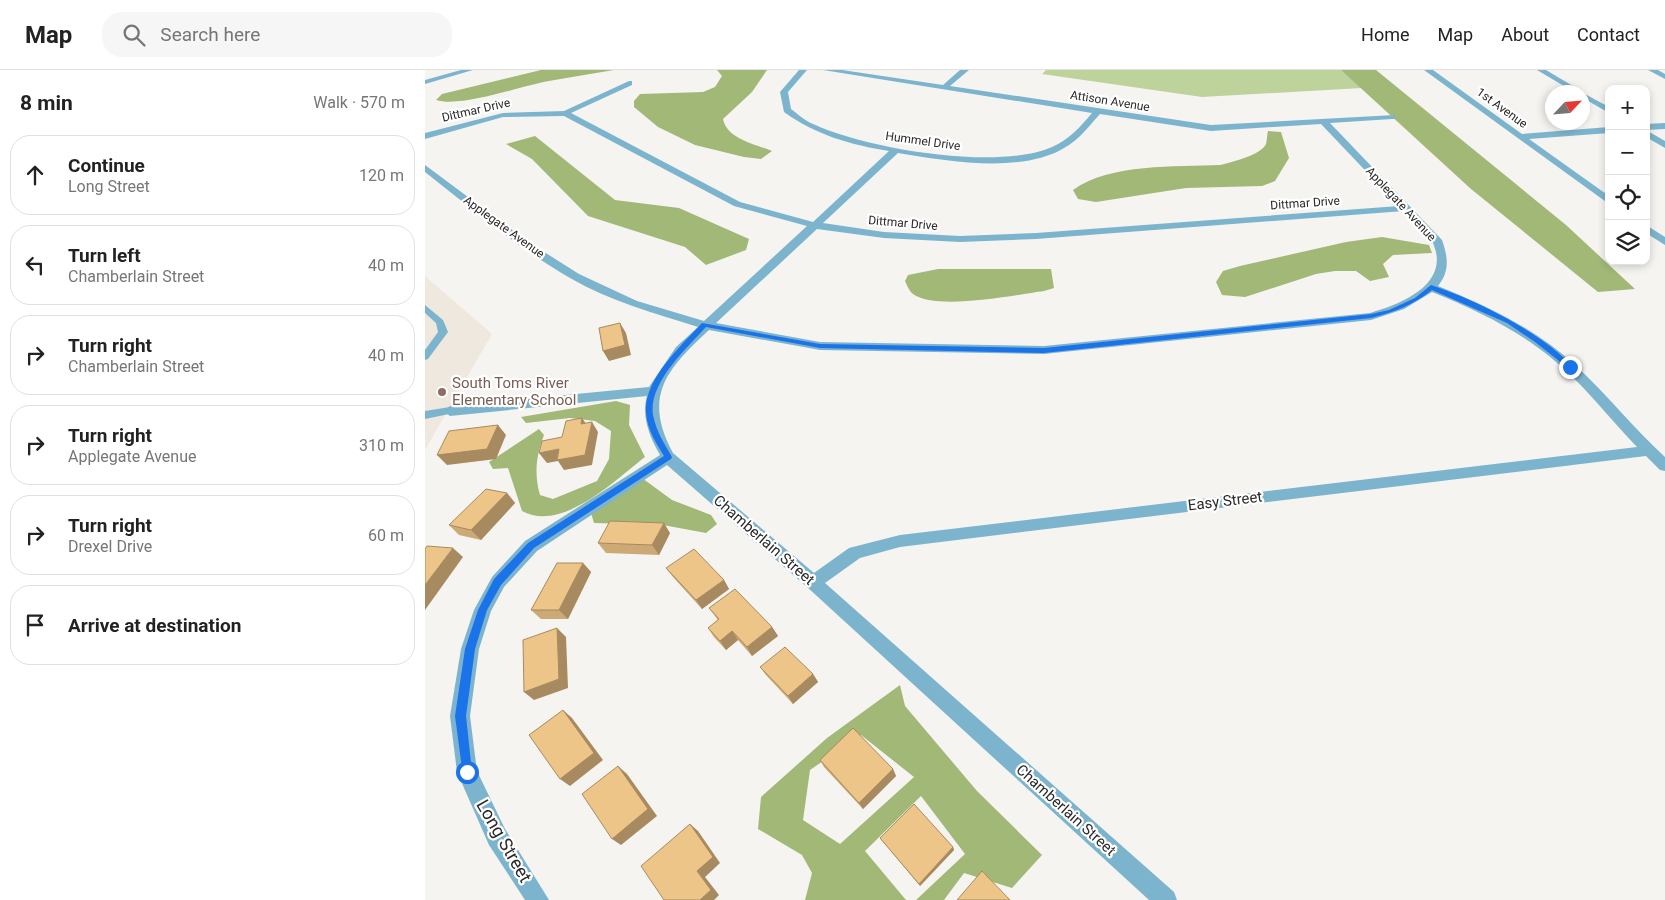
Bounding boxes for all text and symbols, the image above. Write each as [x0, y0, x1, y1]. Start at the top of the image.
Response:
search box [102, 12, 452, 57]
text: Map [25, 21, 72, 49]
icon: search [120, 21, 148, 49]
text: Search here [160, 23, 260, 46]
text: Home [1361, 24, 1410, 45]
text: Map [1438, 24, 1473, 45]
text: About [1501, 24, 1549, 45]
text: Contact [1577, 24, 1640, 45]
street label: 1st Avenue [1474, 85, 1530, 131]
north arrow [1545, 85, 1590, 130]
map controls [1605, 85, 1650, 265]
button: + [1605, 85, 1650, 130]
street label: Attison Avenue [1069, 88, 1151, 114]
text: 8 min [20, 91, 73, 115]
text: Walk · 570 m [313, 93, 405, 112]
street label: Dittmar Drive [440, 95, 512, 125]
street label: Hummel Drive [885, 129, 961, 153]
button: − [1605, 130, 1650, 175]
text: Continue [68, 154, 145, 177]
icon: ahead [21, 161, 49, 189]
street label: Applegate Avenue [1363, 164, 1439, 244]
text: 120 m [359, 166, 404, 185]
button: locate [1605, 175, 1650, 220]
text: Long Street [68, 177, 150, 196]
street label: Applegate Avenue [461, 193, 547, 261]
street label: Dittmar Drive [1270, 194, 1340, 212]
street label: Dittmar Drive [868, 213, 938, 233]
button: layers [1605, 220, 1650, 265]
text: Turn left [68, 244, 141, 267]
icon: left [21, 251, 49, 279]
text: 40 m [368, 256, 404, 275]
text: Chamberlain Street [68, 267, 204, 286]
text: Turn right [68, 334, 152, 357]
icon: right [21, 341, 49, 369]
text: 40 m [368, 346, 404, 365]
route end [1559, 356, 1582, 379]
text: Chamberlain Street [68, 357, 204, 376]
place label: South Toms River Elementary School [452, 374, 576, 409]
marker: South Toms River Elementary School [436, 386, 448, 398]
text: Turn right [68, 424, 152, 447]
icon: right [21, 431, 49, 459]
text: 310 m [359, 436, 404, 455]
text: Applegate Avenue [68, 447, 196, 466]
street label: Easy Street [1187, 487, 1263, 514]
street label: Chamberlain Street [710, 491, 818, 589]
text: Turn right [68, 514, 152, 537]
icon: right [21, 521, 49, 549]
text: 60 m [368, 526, 404, 545]
text: Drexel Drive [68, 537, 152, 556]
icon: arrive [21, 611, 49, 639]
text: Arrive at destination [68, 614, 241, 637]
route start [456, 761, 479, 784]
street label: Chamberlain Street [1012, 761, 1120, 860]
street label: Long Street [472, 796, 537, 886]

